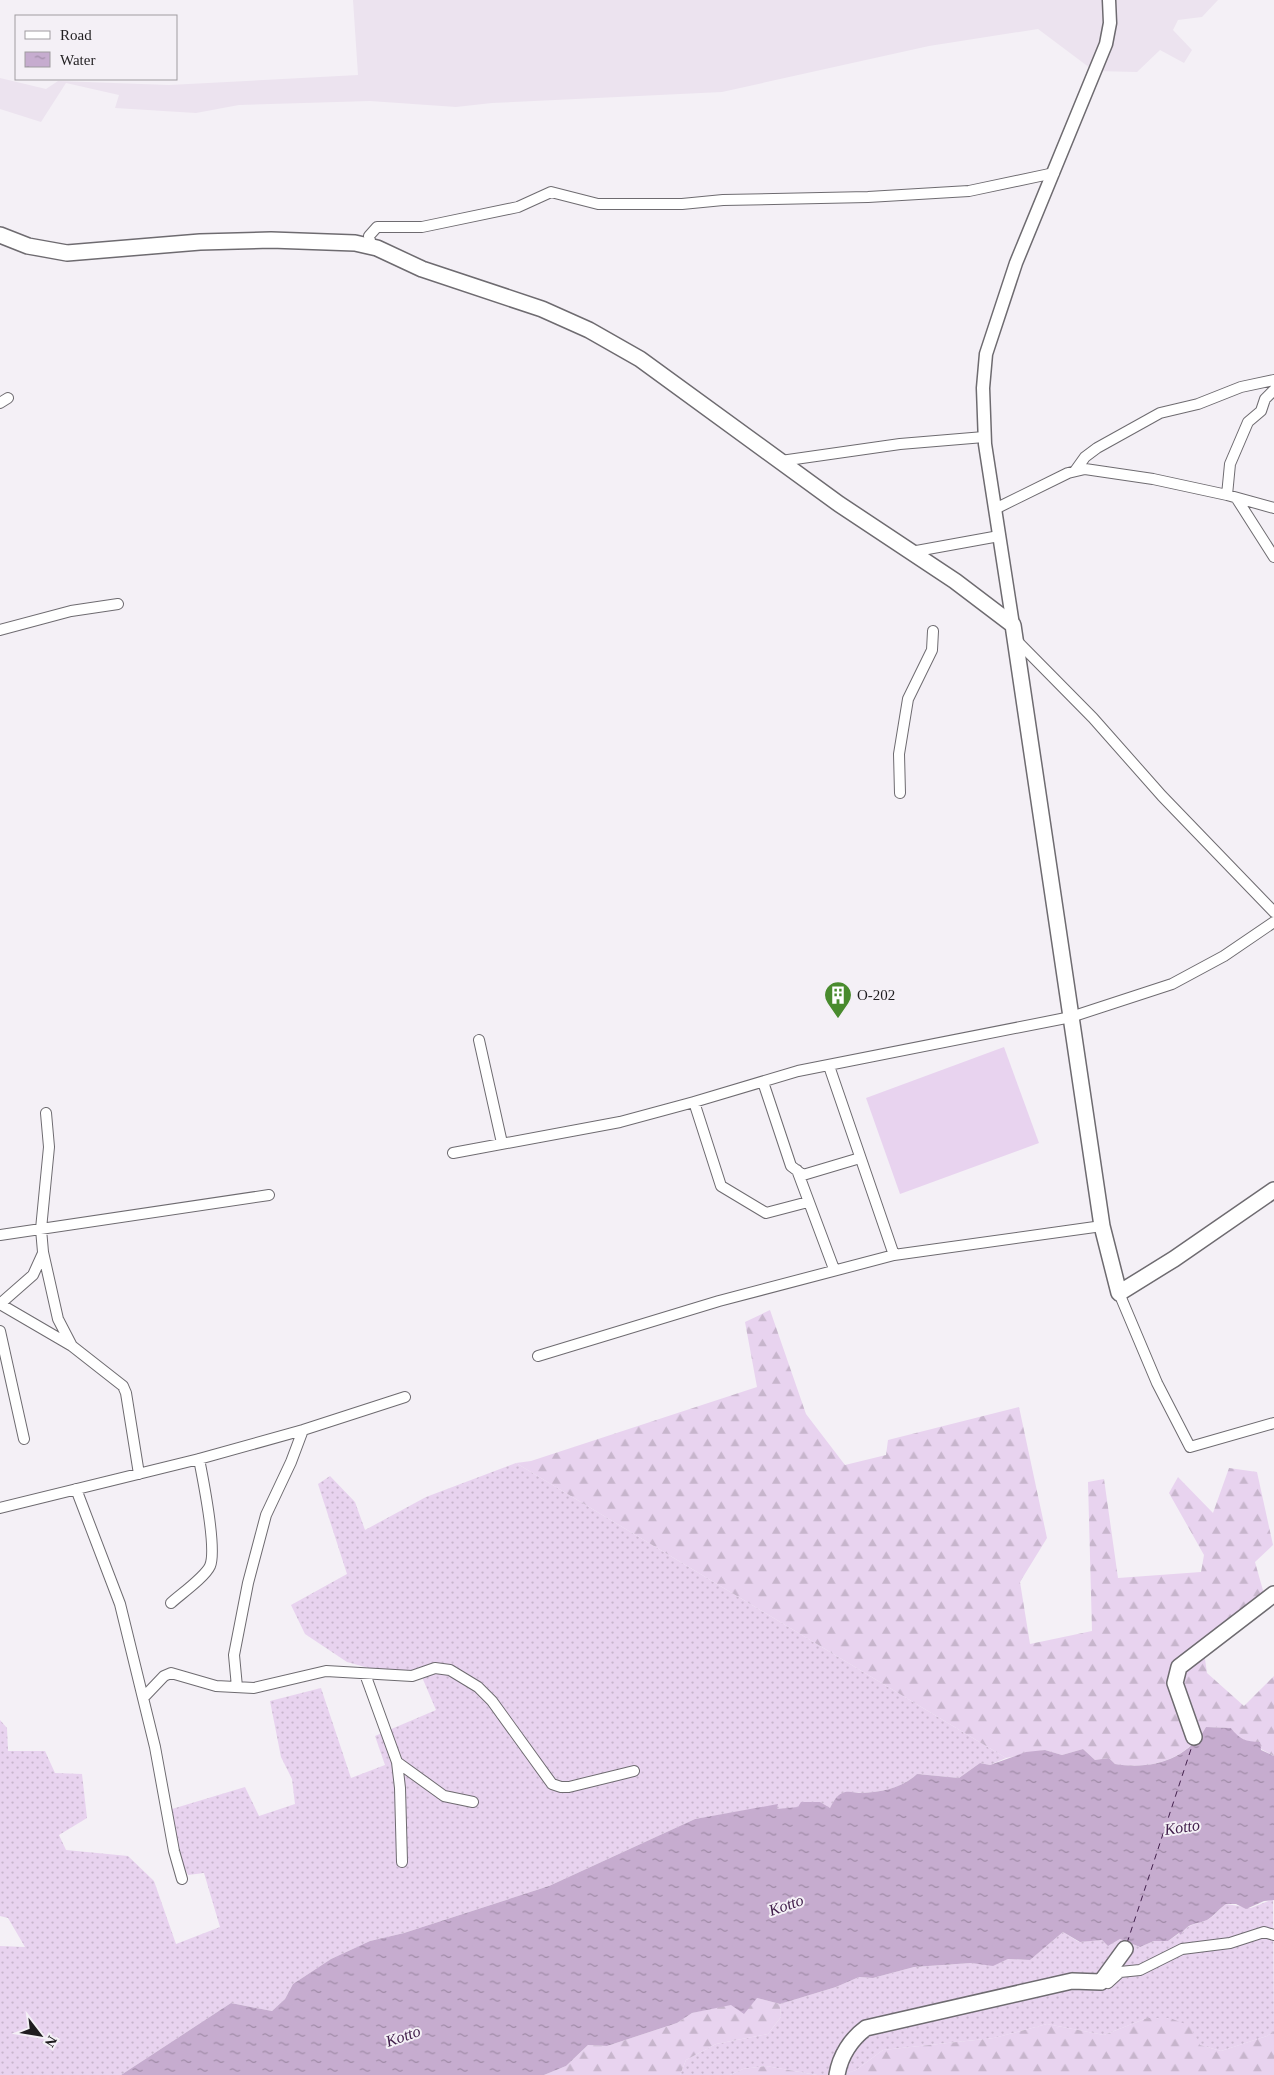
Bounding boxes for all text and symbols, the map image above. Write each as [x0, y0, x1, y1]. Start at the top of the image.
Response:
legend [15, 15, 178, 80]
text: Road [60, 27, 92, 43]
text: Water [60, 52, 95, 68]
building icon: O-202 [823, 980, 853, 1019]
place label: O-202 [857, 987, 895, 1003]
water label: Kotto [1162, 1816, 1201, 1838]
water label: Kotto [765, 1891, 806, 1919]
north arrow [15, 2010, 65, 2060]
water label: Kotto [382, 2022, 423, 2050]
text: N [42, 2033, 60, 2050]

